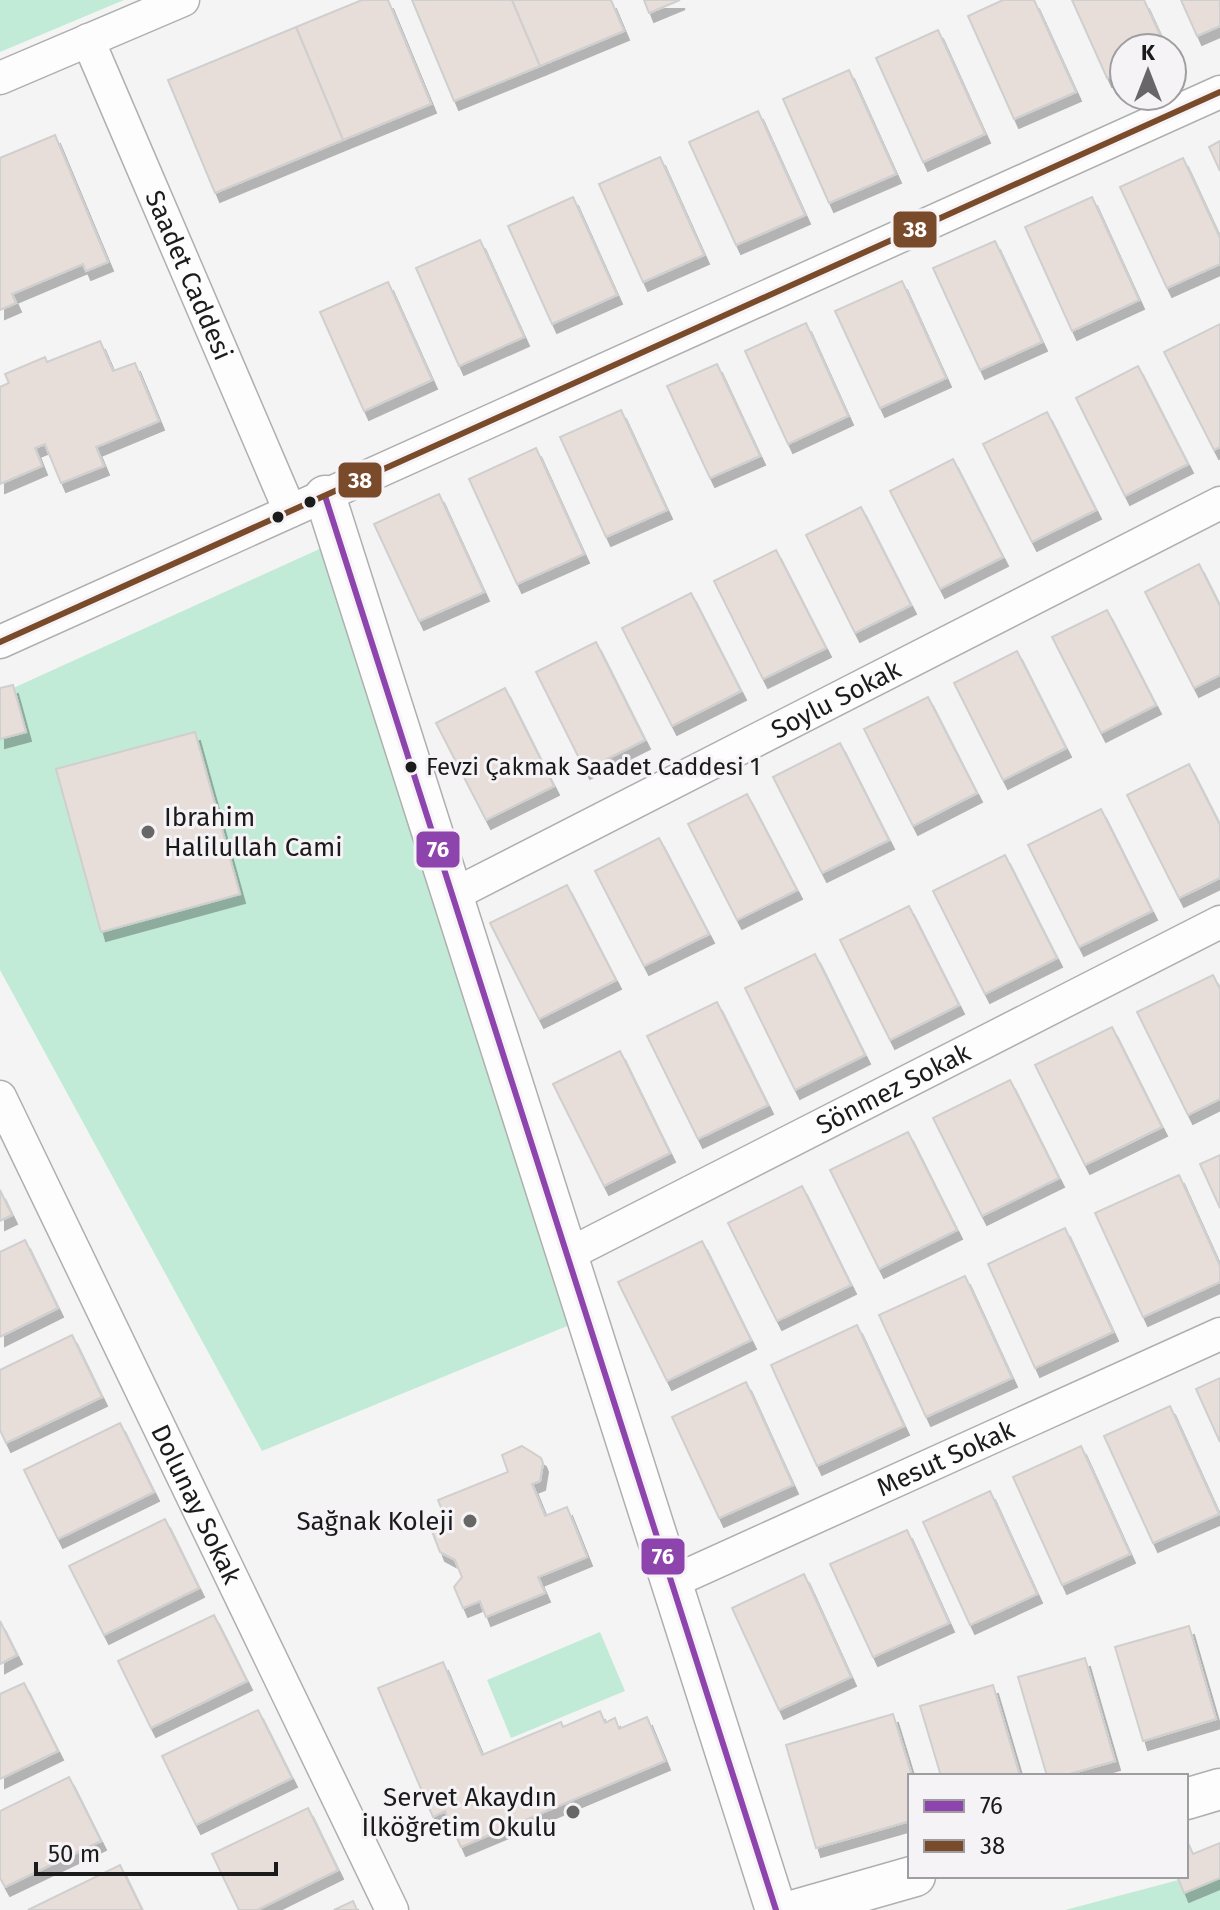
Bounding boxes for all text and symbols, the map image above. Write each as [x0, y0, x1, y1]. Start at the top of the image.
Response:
north arrow [1108, 32, 1188, 112]
text: K [1141, 39, 1156, 66]
street label: Saadet Caddesi [139, 186, 239, 365]
line badge: 38 [892, 210, 938, 249]
text: 38 [902, 216, 927, 243]
line badge: 38 [337, 461, 383, 499]
text: 38 [347, 467, 372, 494]
unlabelled marker [302, 494, 318, 510]
unlabelled marker [270, 509, 286, 525]
street label: Soylu Sokak [766, 653, 907, 745]
place label: Fevzi Çakmak Saadet Caddesi 1 [426, 753, 760, 781]
marker: Fevzi Çakmak Saadet Caddesi 1 [403, 759, 419, 775]
place label: Ibrahim Halilullah Cami [164, 802, 343, 863]
marker: Ibrahim Halilullah Cami [139, 823, 157, 841]
line badge: 76 [415, 830, 461, 869]
text: 76 [427, 836, 449, 863]
street label: Sönmez Sokak [811, 1036, 976, 1141]
street label: Mesut Sokak [872, 1413, 1020, 1503]
street label: Dolunay Sokak [145, 1419, 248, 1589]
place label: Sağnak Koleji [296, 1506, 454, 1537]
marker: Sağnak Koleji [461, 1512, 479, 1530]
line badge: 76 [640, 1537, 686, 1576]
text: 76 [652, 1543, 674, 1570]
legend [908, 1774, 1188, 1878]
place label: Servet Akaydın İlköğretim Okulu [362, 1782, 557, 1843]
text: 76 [980, 1792, 1003, 1820]
marker: Servet Akaydın İlköğretim Okulu [564, 1803, 582, 1821]
scale bar [36, 1826, 276, 1876]
text: 38 [980, 1832, 1005, 1860]
text: 50 m [48, 1840, 100, 1868]

